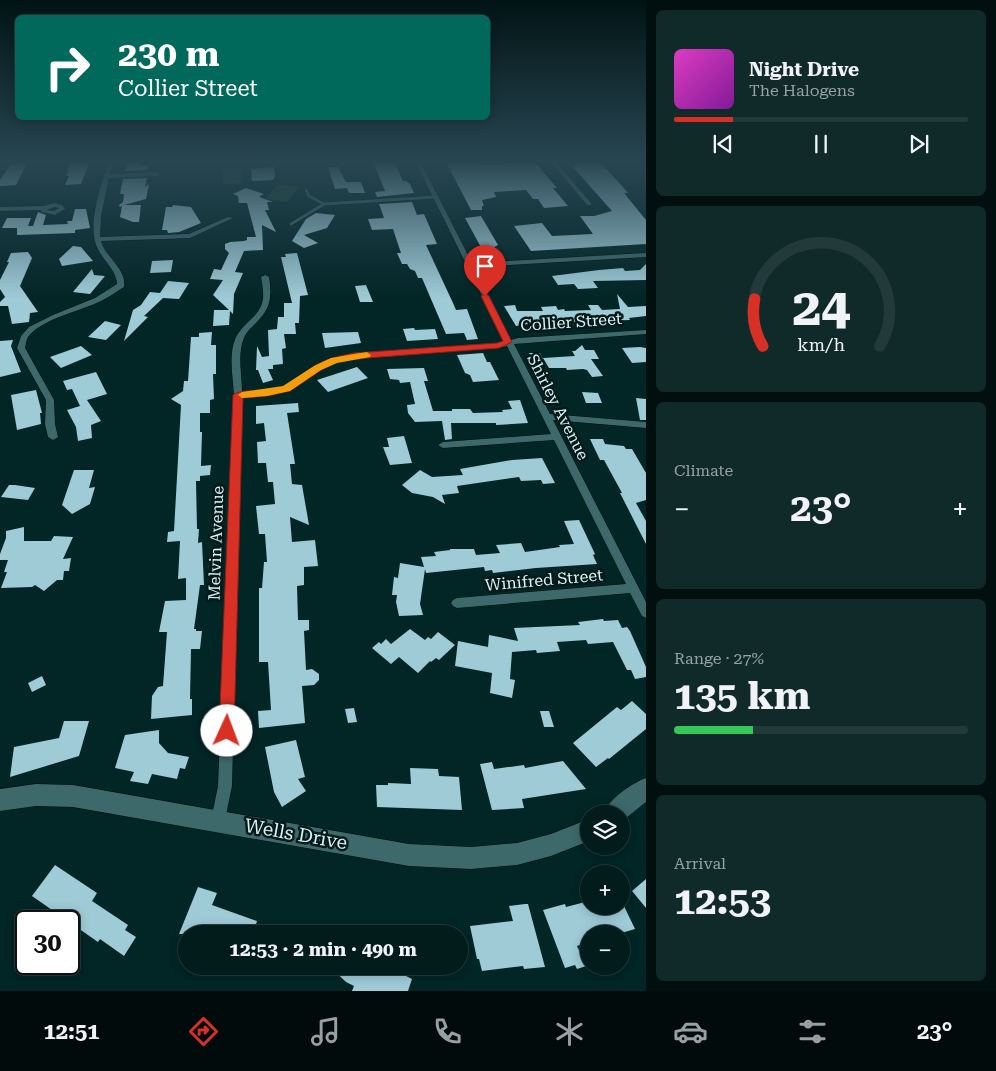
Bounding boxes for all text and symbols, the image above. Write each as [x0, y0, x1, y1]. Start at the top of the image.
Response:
text: 230 m [118, 34, 219, 75]
icon: right [35, 35, 100, 100]
text: Night Drive [749, 58, 859, 81]
text: Collier Street [118, 76, 258, 101]
text: The Halogens [749, 81, 855, 100]
icon: previous [709, 130, 737, 158]
icon: pause [807, 130, 835, 158]
icon: next [905, 130, 933, 158]
pin [464, 245, 506, 296]
icon: arrive [471, 252, 499, 280]
text: 24 [792, 277, 850, 338]
street label: Collier Street [520, 309, 622, 335]
text: km/h [797, 334, 845, 355]
street label: Shirley Avenue [523, 351, 593, 463]
text: Climate [674, 461, 733, 480]
street label: Melvin Avenue [205, 485, 228, 601]
text: 23° [790, 486, 852, 530]
text: − [674, 493, 690, 526]
text: + [952, 493, 968, 526]
street label: Winifred Street [484, 565, 604, 595]
text: Range · 27% [674, 649, 764, 668]
text: 135 km [674, 674, 810, 718]
position arrow [200, 704, 252, 756]
map controls [580, 805, 630, 975]
button: layers [580, 805, 630, 855]
street label: Wells Drive [243, 814, 349, 854]
text: Arrival [674, 854, 726, 873]
button: + [580, 865, 630, 915]
text: 12:53 [674, 879, 771, 923]
speed limit sign: 30 [15, 910, 80, 975]
button: − [580, 925, 630, 975]
text: 12:53 · 2 min · 490 m [229, 938, 417, 961]
icon: directions [186, 1014, 221, 1049]
icon: music [308, 1014, 343, 1049]
icon: phone [430, 1014, 465, 1049]
icon: climate [552, 1014, 587, 1049]
icon: car [673, 1014, 708, 1049]
icon: filters [795, 1014, 830, 1049]
text: 12:51 [43, 1019, 100, 1044]
text: 23° [917, 1019, 953, 1044]

